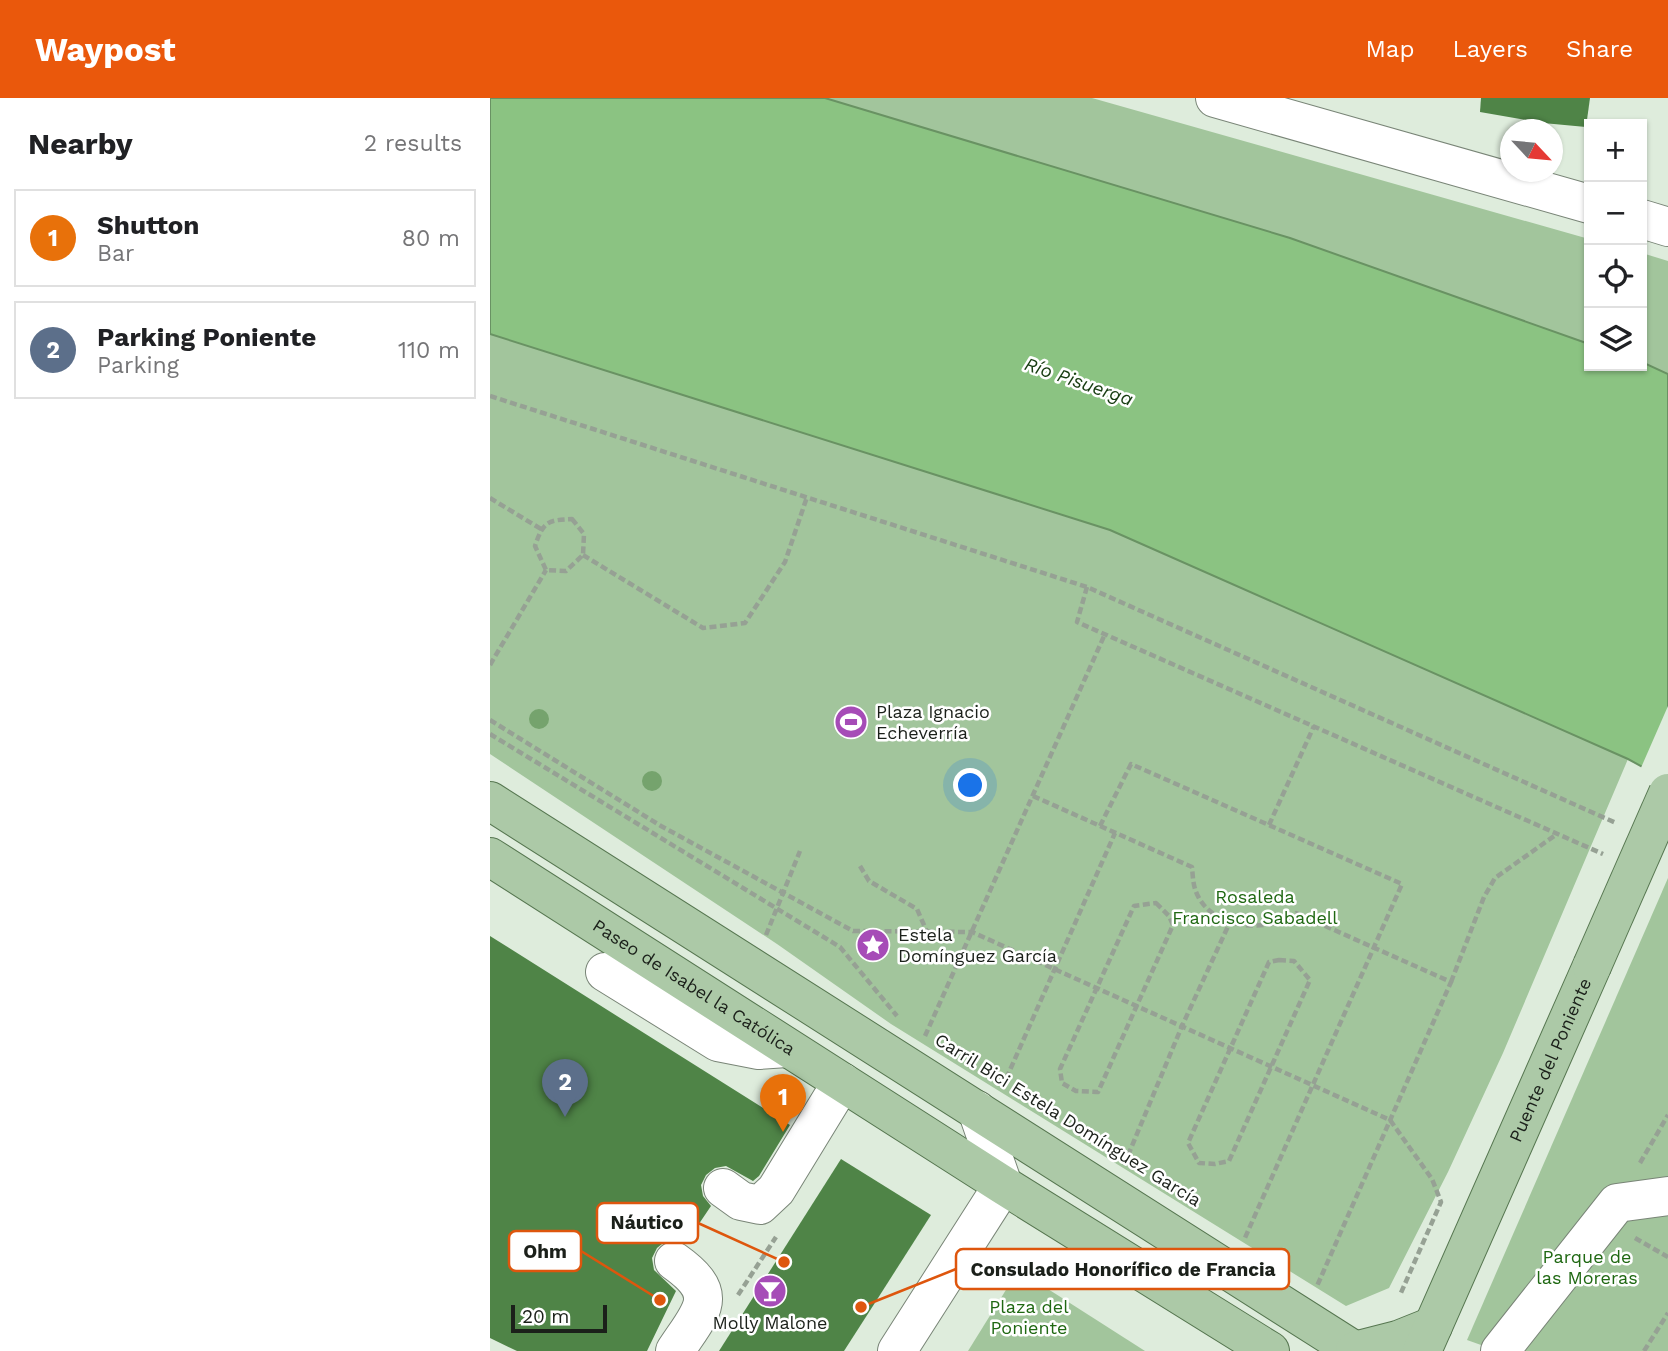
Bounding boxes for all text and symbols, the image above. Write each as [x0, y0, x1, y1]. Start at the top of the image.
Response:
text: Waypost [35, 30, 176, 69]
text: Map [1366, 35, 1414, 63]
text: Layers [1452, 35, 1528, 63]
text: Share [1566, 35, 1633, 63]
north arrow [1500, 119, 1563, 182]
map controls [1584, 119, 1647, 371]
button: + [1584, 119, 1647, 182]
text: Nearby [28, 126, 133, 161]
text: 2 results [364, 130, 462, 157]
button: − [1584, 182, 1647, 245]
text: Shutton [97, 210, 199, 240]
text: 1 [48, 225, 58, 252]
text: 80 m [402, 225, 460, 252]
text: Bar [97, 240, 134, 267]
button: locate [1584, 245, 1647, 308]
button: layers [1584, 308, 1647, 371]
text: Parking Poniente [97, 322, 316, 352]
text: 2 [46, 337, 60, 364]
text: 110 m [398, 337, 460, 364]
text: Parking [97, 352, 179, 379]
water label: Río Pisuerga [1022, 352, 1136, 411]
place label: Plaza Ignacio Echeverría [876, 701, 990, 743]
sports icon: Plaza Ignacio Echeverría [832, 703, 870, 741]
your location [953, 768, 987, 802]
park label: Rosaleda Francisco Sabadell [1172, 886, 1338, 928]
street label: Paseo de Isabel la Católica [589, 915, 799, 1059]
place label: Estela Domínguez García [898, 924, 1057, 966]
place icon: Estela Domínguez García [854, 926, 892, 964]
street label: Puente del Poniente [1505, 975, 1595, 1145]
street label: Carril Bici Estela Domínguez García [931, 1029, 1205, 1211]
pin: 2 [542, 1059, 588, 1117]
pin: 1 [760, 1074, 806, 1132]
callout: Náutico [597, 1203, 698, 1243]
text: Náutico [611, 1211, 683, 1234]
callout: Ohm [509, 1231, 581, 1271]
text: Ohm [523, 1240, 567, 1263]
park label: Parque de las Moreras [1536, 1246, 1638, 1288]
callout: Consulado Honorífico de Francia [956, 1249, 1289, 1289]
text: Consulado Honorífico de Francia [970, 1258, 1276, 1281]
bar icon: Molly Malone [751, 1272, 789, 1310]
park label: Plaza del Poniente [989, 1296, 1069, 1338]
scale bar [511, 1302, 607, 1334]
text: 20 m [522, 1305, 569, 1328]
place label: Molly Malone [713, 1312, 827, 1333]

